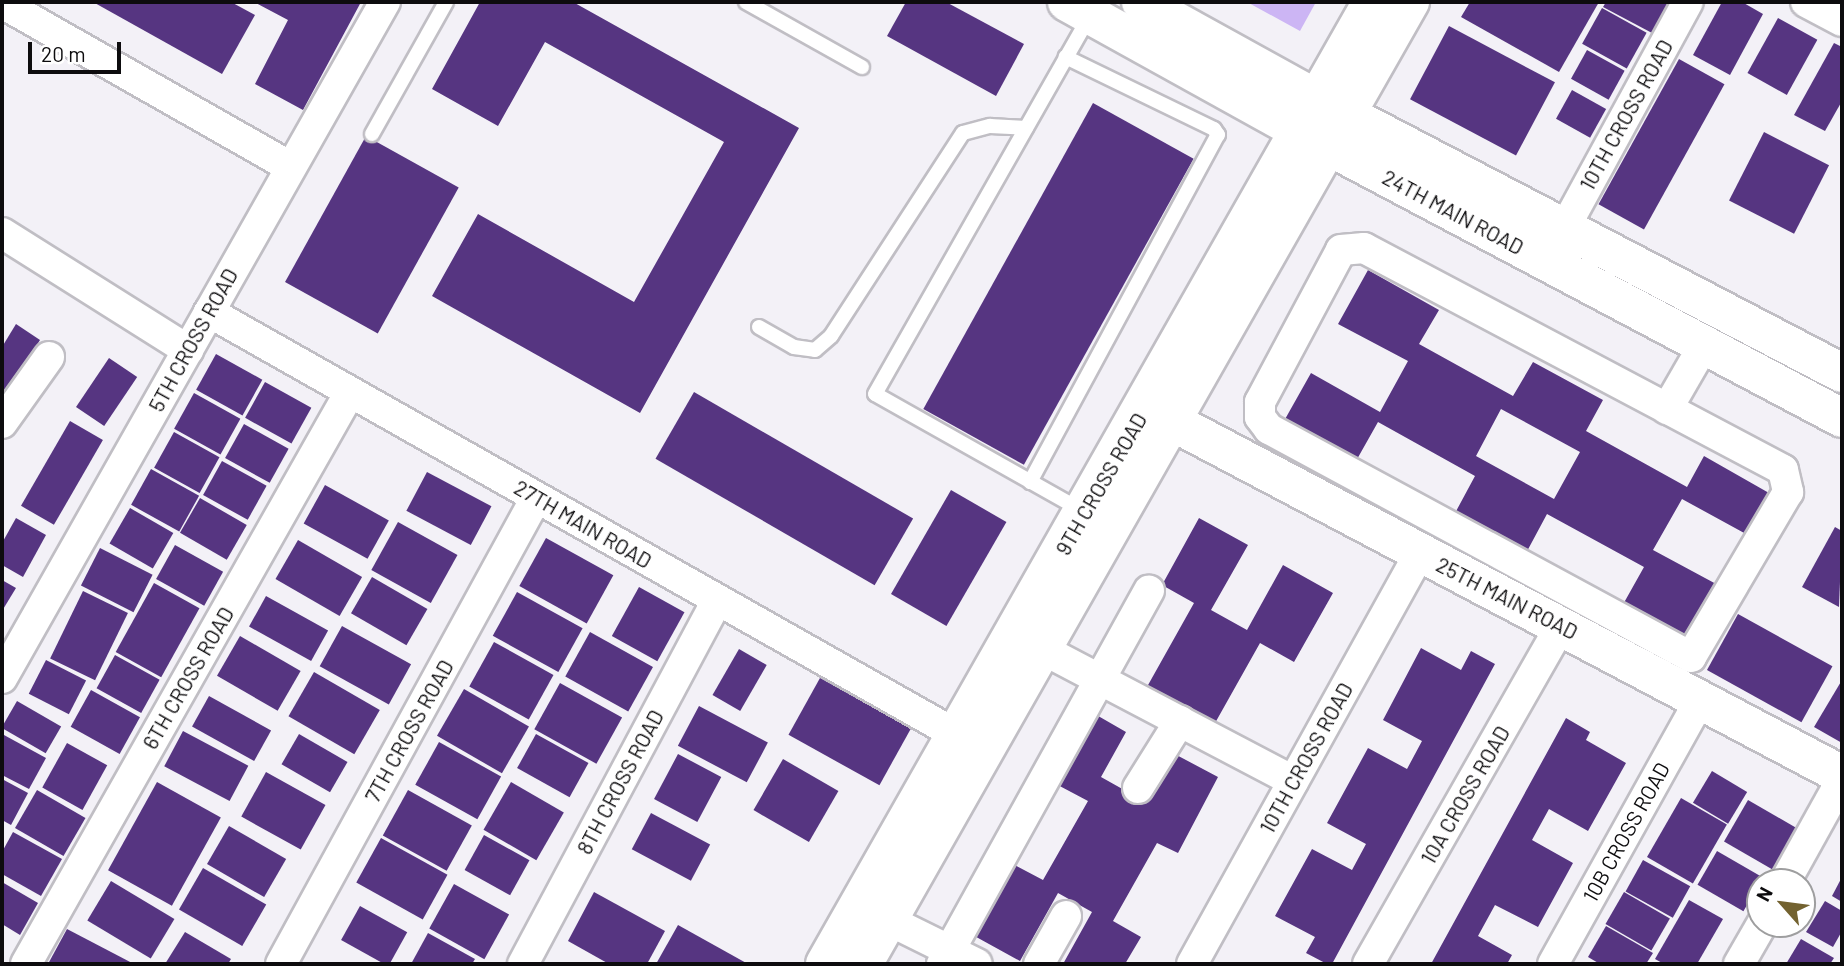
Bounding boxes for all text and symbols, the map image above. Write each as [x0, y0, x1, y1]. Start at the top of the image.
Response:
scale bar [32, 28, 124, 72]
street label: 10TH CROSS ROAD [1574, 35, 1678, 195]
text: 20 m [41, 41, 86, 66]
street label: 24TH MAIN ROAD [1378, 164, 1528, 260]
street label: 5TH CROSS ROAD [143, 264, 243, 416]
street label: 9TH CROSS ROAD [1050, 408, 1152, 560]
street label: 27TH MAIN ROAD [510, 475, 656, 573]
street label: 25TH MAIN ROAD [1432, 552, 1582, 644]
street label: 6TH CROSS ROAD [137, 603, 239, 753]
street label: 7TH CROSS ROAD [359, 655, 459, 807]
street label: 10TH CROSS ROAD [1254, 678, 1358, 838]
street label: 8TH CROSS ROAD [571, 706, 669, 858]
street label: 10A CROSS ROAD [1415, 722, 1515, 868]
street label: 10B CROSS ROAD [1577, 758, 1675, 906]
north arrow [1746, 868, 1816, 938]
text: N [1751, 883, 1777, 905]

